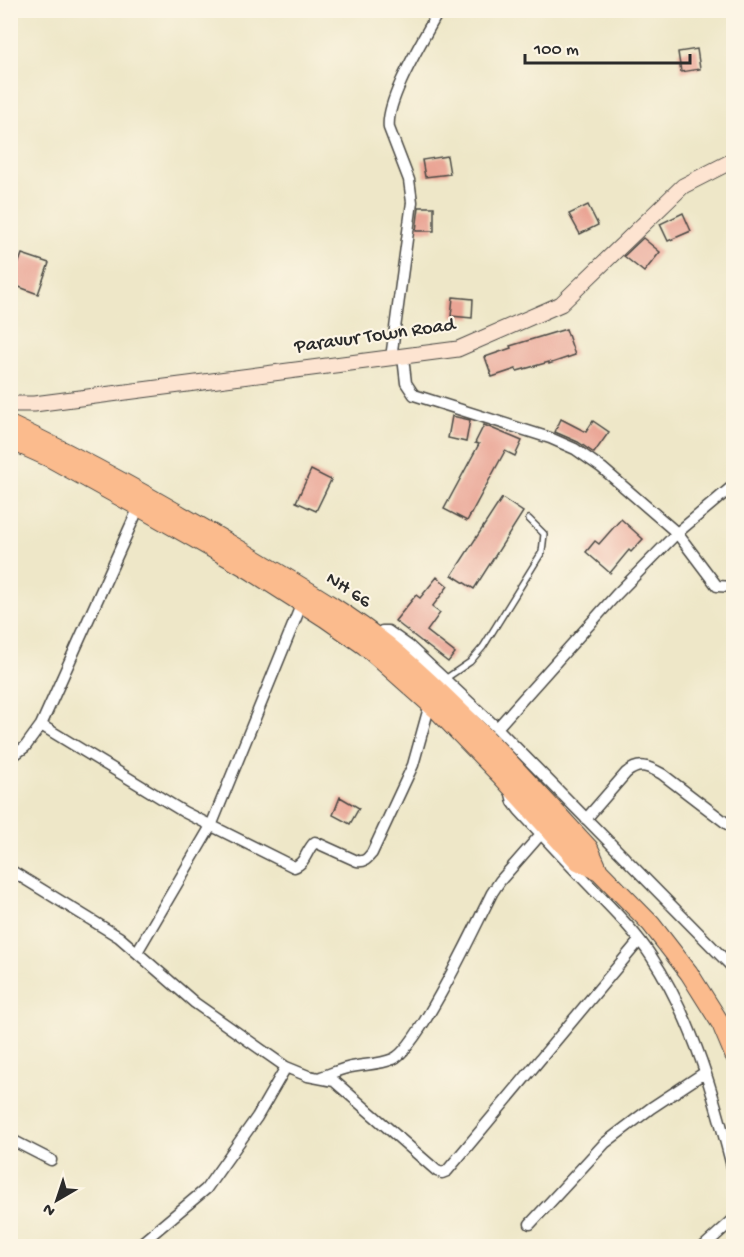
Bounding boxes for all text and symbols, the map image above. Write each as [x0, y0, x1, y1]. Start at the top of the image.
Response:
scale bar [525, 27, 690, 65]
text: 100 m [533, 40, 579, 61]
street label: Paravur Town Road [292, 314, 459, 360]
street label: NH 66 [321, 568, 376, 615]
north arrow [27, 1170, 87, 1230]
text: N [39, 1198, 60, 1220]

